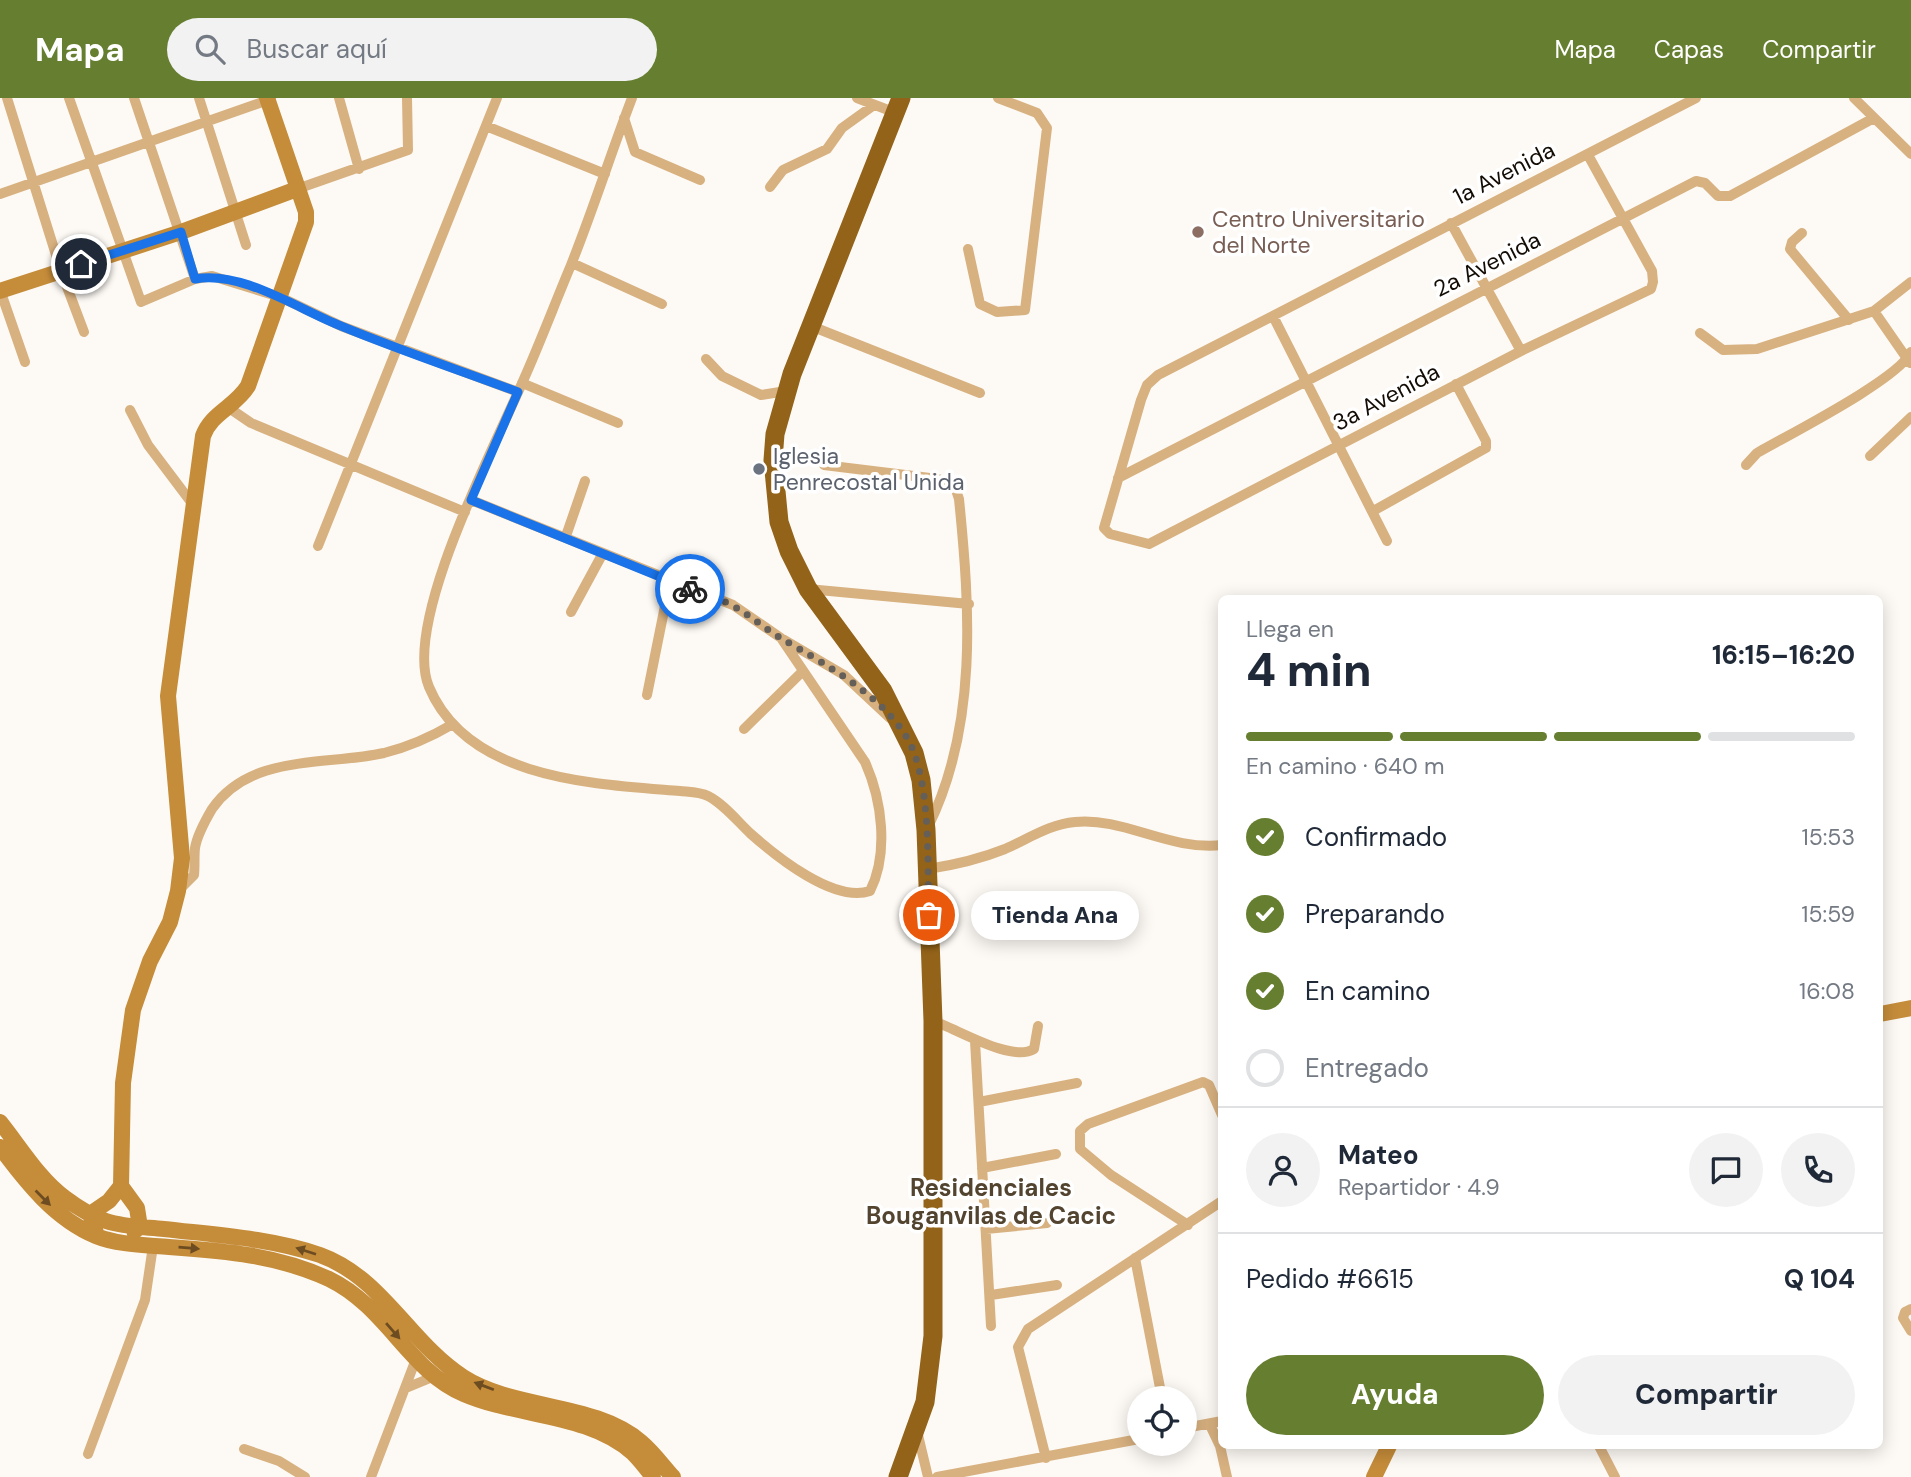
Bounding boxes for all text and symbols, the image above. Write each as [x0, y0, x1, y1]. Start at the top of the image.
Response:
search box [167, 18, 657, 81]
text: Mapa [35, 28, 125, 71]
icon: search [191, 30, 229, 68]
text: Buscar aquí [247, 32, 387, 66]
text: Mapa [1554, 34, 1616, 65]
text: Capas [1654, 34, 1724, 65]
text: Compartir [1762, 34, 1876, 65]
street label: 1a Avenida [1448, 135, 1560, 211]
place label: Centro Universitario del Norte [1212, 204, 1425, 260]
marker: Centro Universitario del Norte [1190, 224, 1206, 240]
street label: 2a Avenida [1428, 224, 1546, 304]
pin [51, 234, 111, 294]
icon: home [62, 245, 100, 283]
street label: 3a Avenida [1327, 356, 1445, 438]
place label: Iglesia Penrecostal Unida [773, 441, 964, 497]
marker: Iglesia Penrecostal Unida [751, 461, 767, 477]
courier [655, 554, 725, 624]
icon: bike [671, 570, 709, 608]
text: Llega en [1246, 614, 1334, 644]
text: 16:15–16:20 [1712, 638, 1855, 672]
text: 4 min [1246, 640, 1372, 700]
text: En camino · 640 m [1246, 751, 1444, 781]
icon: check [1246, 818, 1284, 856]
text: Confirmado [1305, 820, 1447, 854]
text: 15:53 [1802, 822, 1855, 852]
pin [899, 885, 959, 945]
callout: Tienda Ana [971, 890, 1139, 940]
icon: check [1246, 895, 1284, 933]
icon: bag [910, 896, 948, 934]
text: Preparando [1305, 897, 1445, 931]
text: 15:59 [1801, 899, 1855, 929]
text: Tienda Ana [992, 900, 1118, 930]
icon: check [1246, 972, 1284, 1010]
text: En camino [1305, 974, 1430, 1008]
text: 16:08 [1799, 976, 1855, 1006]
text: Entregado [1305, 1051, 1429, 1085]
button: person [1246, 1133, 1320, 1207]
button: chat [1689, 1133, 1763, 1207]
button: phone [1781, 1133, 1855, 1207]
text: Mateo [1338, 1138, 1419, 1172]
district label: Residenciales Bouganvilas de Cacic [866, 1172, 1116, 1231]
text: Repartidor · 4.9 [1338, 1172, 1500, 1202]
one-way arrow [34, 1190, 51, 1206]
one-way arrow [178, 1243, 200, 1254]
one-way arrow [295, 1245, 316, 1255]
text: Pedido #6615 [1246, 1262, 1414, 1296]
text: Q 104 [1784, 1262, 1855, 1296]
one-way arrow [385, 1322, 401, 1340]
button: Ayuda [1246, 1355, 1544, 1435]
button: Compartir [1558, 1355, 1855, 1435]
one-way arrow [473, 1380, 494, 1391]
map controls [1127, 1386, 1197, 1456]
button: locate [1127, 1386, 1197, 1456]

